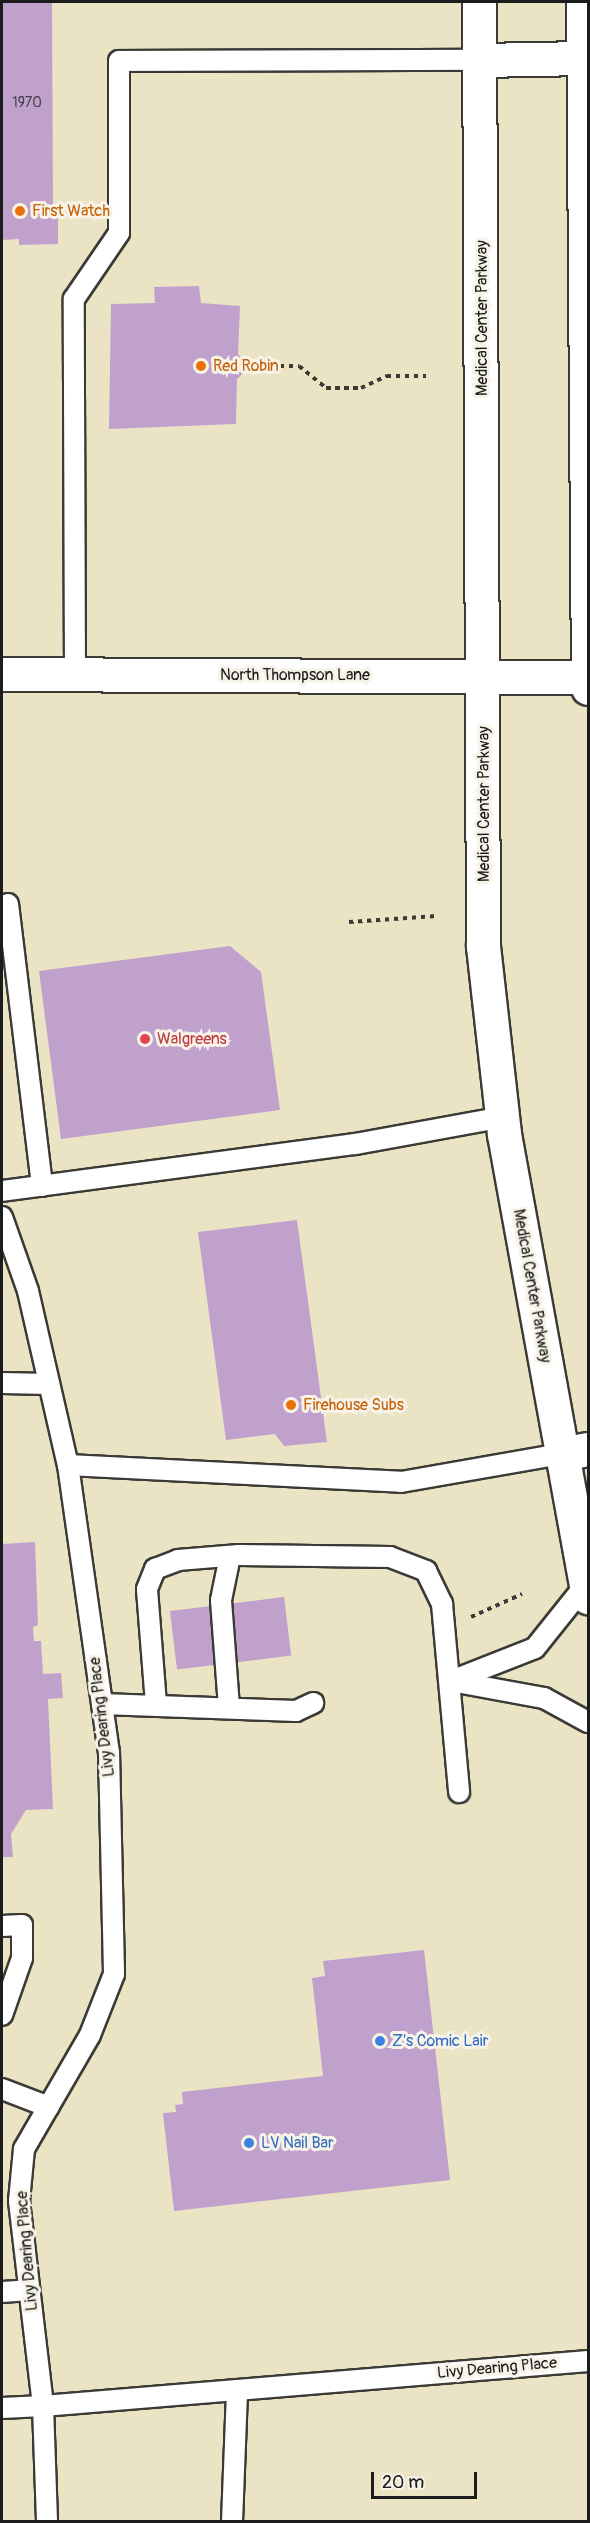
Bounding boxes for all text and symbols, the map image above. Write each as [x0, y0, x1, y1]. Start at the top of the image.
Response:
house number: 1970 [12, 95, 42, 111]
place label: First Watch [32, 201, 110, 221]
marker: First Watch [13, 204, 27, 218]
street label: Medical Center Parkway [472, 240, 492, 396]
place label: Red Robin [213, 356, 279, 376]
marker: Red Robin [194, 359, 208, 373]
street label: North Thompson Lane [220, 665, 370, 685]
street label: Medical Center Parkway [474, 726, 494, 882]
place label: Walgreens [157, 1029, 227, 1049]
marker: Walgreens [138, 1032, 152, 1046]
street label: Medical Center Parkway [509, 1208, 555, 1364]
place label: Firehouse Subs [303, 1395, 404, 1415]
marker: Firehouse Subs [284, 1398, 298, 1412]
street label: Livy Dearing Place [85, 1656, 119, 1778]
place label: Z's Comic Lair [392, 2031, 488, 2051]
marker: Z's Comic Lair [373, 2034, 387, 2048]
place label: LV Nail Bar [261, 2133, 334, 2153]
marker: LV Nail Bar [242, 2136, 256, 2150]
street label: Livy Dearing Place [12, 2190, 42, 2312]
street label: Livy Dearing Place [436, 2353, 558, 2383]
scale bar [374, 2460, 480, 2498]
text: 20 m [382, 2471, 424, 2494]

